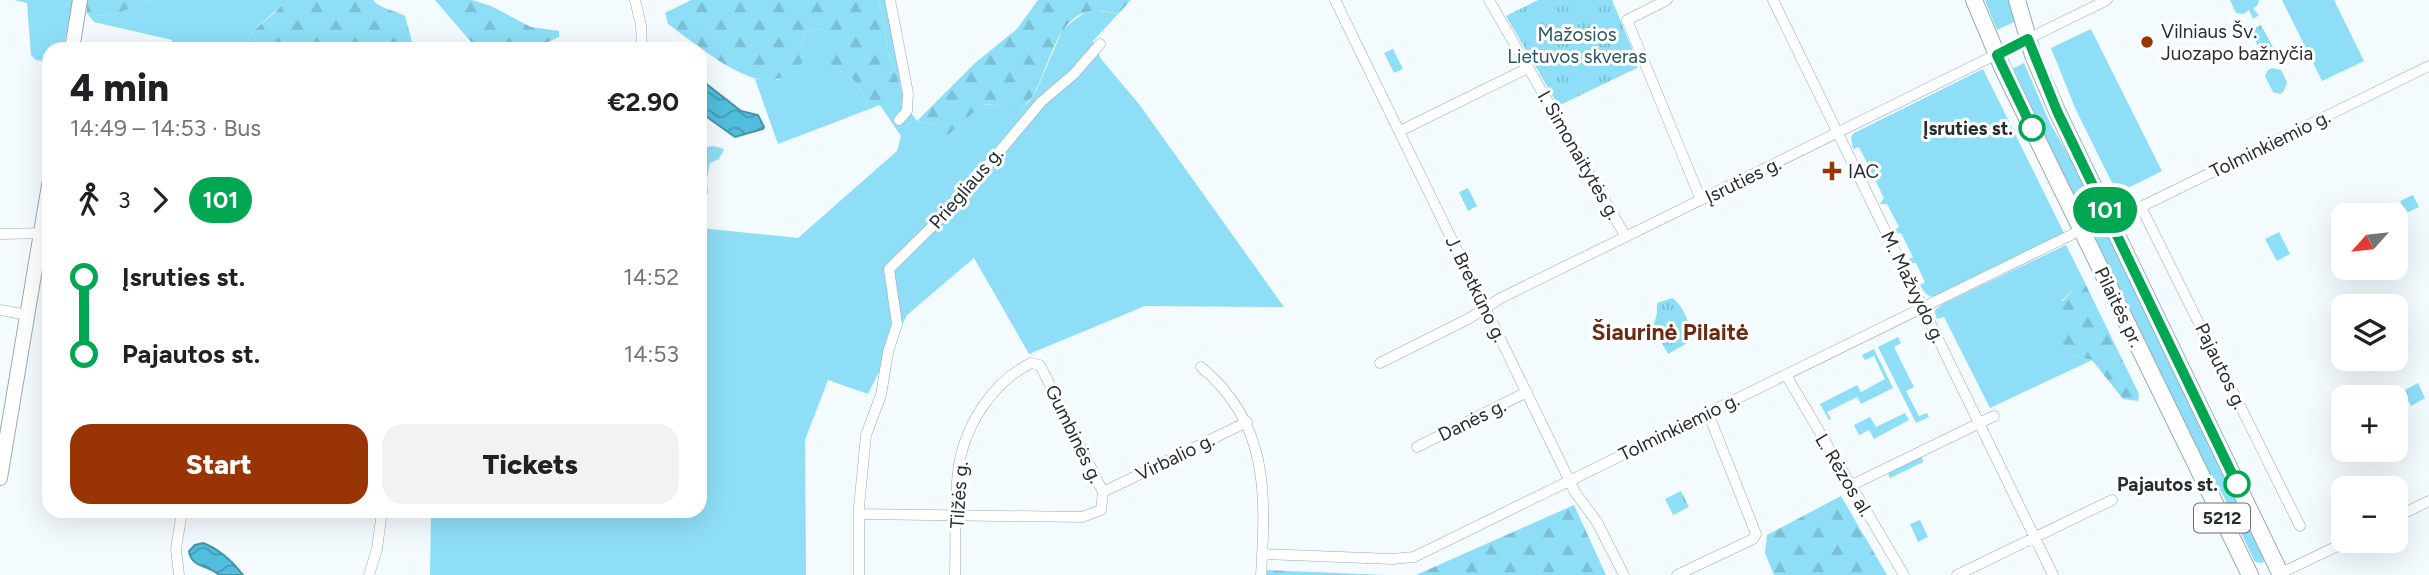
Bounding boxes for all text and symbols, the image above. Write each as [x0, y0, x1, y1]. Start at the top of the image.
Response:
place label: Vilniaus Šv. Juozapo bažnyčia [2161, 20, 2313, 65]
park label: Mažosios Lietuvos skveras [1507, 23, 1647, 68]
marker: Vilniaus Šv. Juozapo bažnyčia [2139, 34, 2155, 50]
text: 4 min [70, 65, 169, 111]
text: €2.90 [607, 86, 679, 118]
street label: I. Simonaitytės g. [1533, 86, 1625, 224]
street label: Tolminkiemio g. [2206, 105, 2334, 183]
text: 14:49 – 14:53 · Bus [70, 114, 261, 142]
marker: Įsruties st. [2019, 115, 2045, 141]
place label: Įsruties st. [1923, 117, 2013, 140]
street label: Priegliaus g. [924, 142, 1008, 234]
street label: Įsruties g. [1701, 152, 1785, 208]
place label: IAC [1848, 160, 1880, 183]
marker: IAC [1822, 161, 1842, 181]
icon: walk [70, 181, 108, 219]
icon: forward [141, 181, 179, 219]
text: 101 [203, 185, 238, 214]
text: 3 [118, 186, 131, 214]
line badge: 101 [2065, 187, 2145, 233]
text: 101 [2087, 195, 2123, 224]
north arrow [2331, 203, 2408, 280]
map controls [2331, 203, 2408, 553]
street label: M. Mažvydo g. [1876, 227, 1950, 347]
street label: J. Bretkūno g. [1440, 232, 1512, 346]
text: Įsruties st. [122, 261, 245, 293]
text: 14:52 [623, 263, 679, 291]
street label: Pilaitės pr. [2090, 263, 2148, 351]
button: layers [2331, 294, 2408, 371]
district label: Šiaurinė Pilaitė [1591, 318, 1749, 346]
street label: Pajautos g. [2190, 319, 2252, 413]
text: Pajautos st. [122, 338, 260, 370]
text: 14:53 [624, 340, 679, 368]
street label: Gumbinės g. [1040, 381, 1108, 487]
button: + [2331, 385, 2408, 462]
street label: Tolminkiemio g. [1615, 388, 1743, 466]
street label: Danės g. [1434, 394, 1510, 446]
button: Start [70, 424, 368, 504]
button: Tickets [382, 424, 679, 504]
street label: Virbalio g. [1132, 428, 1218, 486]
street label: L. Rėzos al. [1810, 429, 1878, 521]
street label: Tilžės g. [945, 461, 973, 529]
marker: Pajautos st. [2224, 471, 2250, 497]
place label: Pajautos st. [2117, 473, 2218, 496]
button: − [2331, 476, 2408, 553]
road number: 5212 [2194, 504, 2250, 532]

